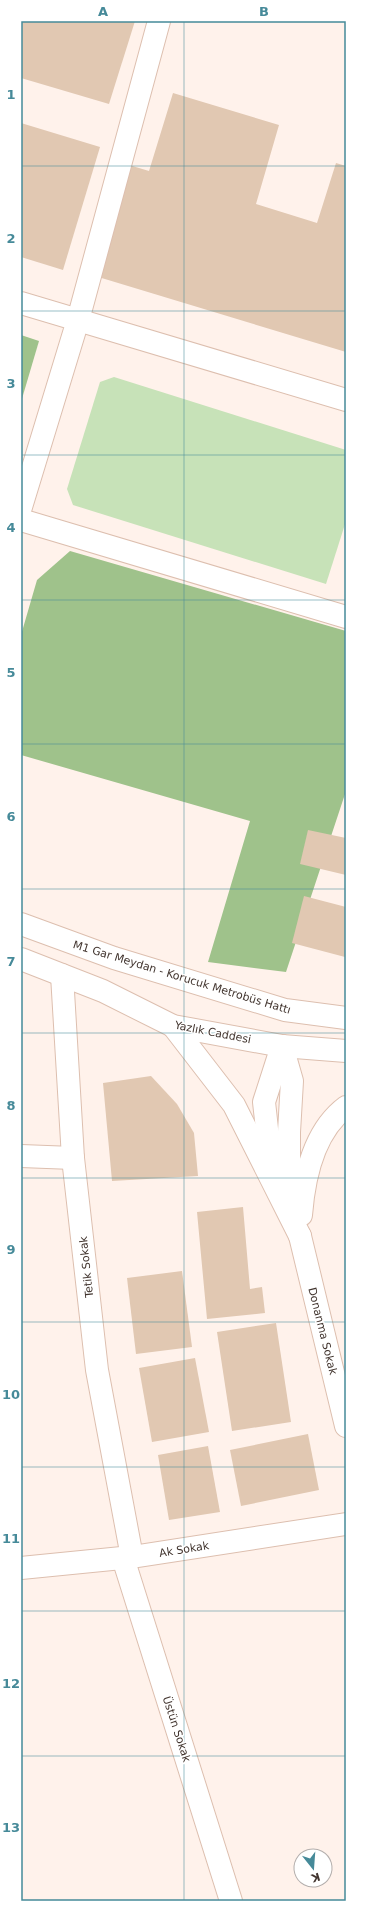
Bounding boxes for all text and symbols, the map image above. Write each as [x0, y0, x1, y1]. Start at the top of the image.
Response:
text: A [98, 4, 108, 19]
text: B [259, 4, 269, 19]
text: 1 [6, 87, 16, 102]
text: 2 [6, 231, 16, 246]
text: 3 [6, 376, 16, 391]
text: 4 [6, 520, 16, 535]
text: 5 [6, 665, 16, 680]
text: 6 [6, 809, 16, 824]
street label: M1 Gar Meydan - Korucuk Metrobüs Hattı [71, 938, 292, 1017]
text: 7 [6, 954, 16, 969]
street label: Yazlık Caddesi [173, 1019, 252, 1046]
text: 8 [6, 1098, 16, 1113]
street label: Tetik Sokak [77, 1235, 96, 1299]
text: 9 [6, 1242, 16, 1257]
street label: Donanma Sokak [305, 1286, 340, 1377]
text: 10 [2, 1387, 20, 1402]
text: 11 [2, 1531, 20, 1546]
street label: Ak Sokak [158, 1539, 211, 1560]
text: 12 [2, 1676, 20, 1691]
street label: Üstün Sokak [160, 1695, 193, 1764]
text: 13 [2, 1820, 20, 1835]
north arrow [293, 1848, 333, 1888]
text: K [309, 1870, 322, 1885]

